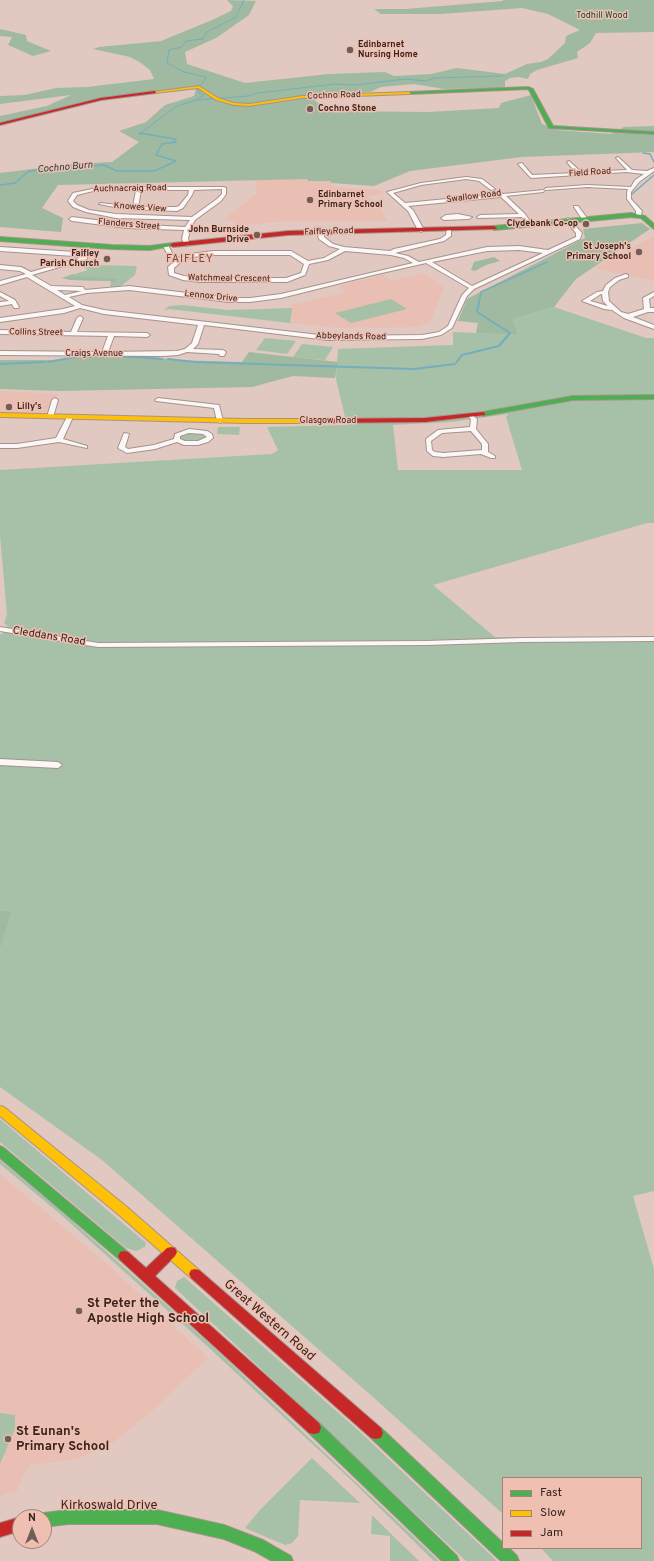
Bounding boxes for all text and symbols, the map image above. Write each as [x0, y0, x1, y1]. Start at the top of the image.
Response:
park label: Todhill Wood [576, 11, 628, 21]
place label: Edinbarnet Nursing Home [358, 40, 418, 61]
marker: Edinbarnet Nursing Home [345, 45, 355, 55]
street label: Cochno Road [307, 90, 361, 102]
marker: Cochno Stone [305, 104, 315, 114]
place label: Cochno Stone [318, 104, 376, 114]
water label: Cochno Burn [37, 160, 93, 176]
street label: Field Road [568, 166, 612, 180]
street label: Auchnacraig Road [93, 183, 167, 195]
street label: Swallow Road [446, 188, 502, 206]
place label: Edinbarnet Primary School [318, 190, 383, 211]
marker: Edinbarnet Primary School [305, 195, 315, 205]
street label: Knowes View [113, 201, 167, 215]
street label: Flanders Street [98, 217, 160, 233]
place label: Clydebank Co-op [507, 219, 578, 229]
marker: Clydebank Co-op [581, 219, 591, 229]
place label: John Burnside Drive [188, 225, 249, 246]
street label: Faifley Road [304, 226, 354, 238]
marker: John Burnside Drive [252, 230, 262, 240]
place label: St Joseph's Primary School [566, 242, 631, 263]
marker: St Joseph's Primary School [634, 247, 644, 257]
place label: Faifley Parish Church [40, 249, 99, 270]
district label: FAIFLEY [166, 253, 214, 267]
marker: Faifley Parish Church [102, 254, 112, 264]
street label: Watchmeal Crescent [188, 273, 270, 285]
street label: Lennox Drive [184, 289, 238, 305]
street label: Collins Street [9, 327, 63, 339]
street label: Abbeylands Road [316, 331, 386, 343]
street label: Craigs Avenue [65, 349, 123, 359]
marker: Lilly's [4, 402, 14, 412]
place label: Lilly's [17, 402, 42, 412]
street label: Glasgow Road [300, 416, 356, 426]
street label: Cleddans Road [12, 625, 86, 649]
street label: Great Western Road [220, 1277, 318, 1365]
place label: St Peter the Apostle High School [87, 1296, 209, 1327]
marker: St Peter the Apostle High School [74, 1306, 84, 1316]
place label: St Eunan's Primary School [16, 1424, 109, 1455]
marker: St Eunan's Primary School [3, 1434, 13, 1444]
legend [502, 1477, 642, 1549]
text: Fast [540, 1485, 562, 1501]
street label: Kirkoswald Drive [60, 1498, 158, 1514]
text: Slow [540, 1505, 566, 1521]
north arrow [12, 1509, 52, 1549]
text: N [28, 1511, 36, 1525]
text: Jam [540, 1525, 563, 1541]

